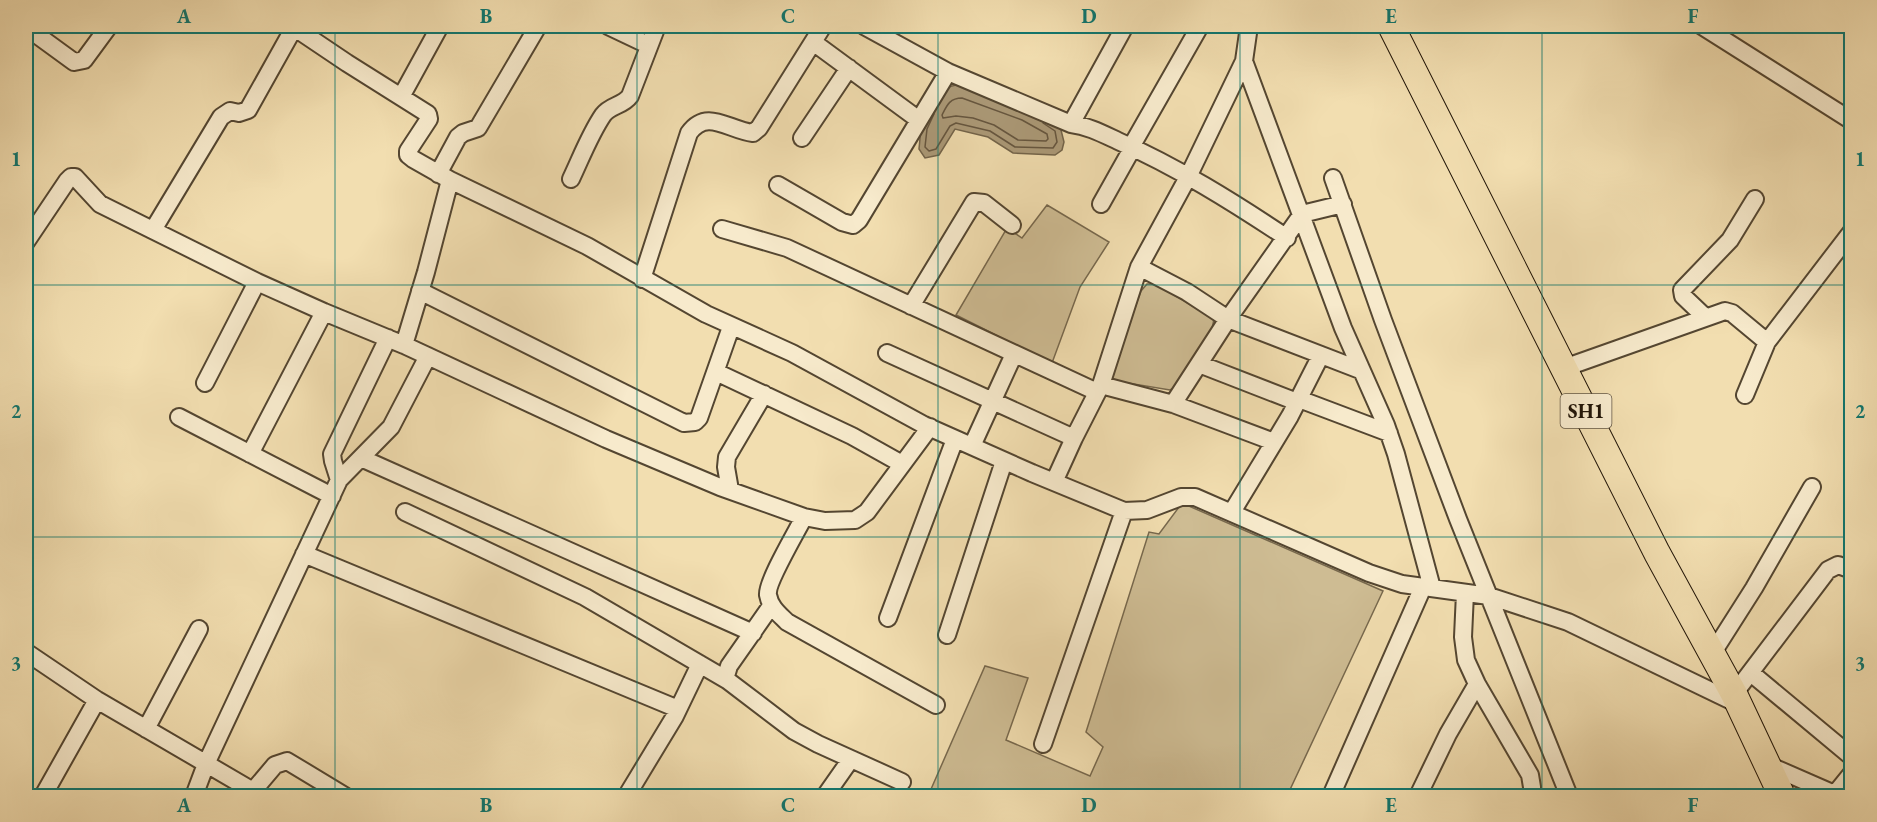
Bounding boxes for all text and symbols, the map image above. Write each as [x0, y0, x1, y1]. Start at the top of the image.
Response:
text: A [176, 3, 192, 29]
text: B [480, 3, 492, 29]
text: C [781, 3, 795, 29]
text: D [1081, 3, 1097, 29]
text: E [1385, 3, 1397, 29]
text: F [1688, 3, 1699, 29]
text: 1 [11, 146, 21, 172]
text: 1 [1855, 146, 1865, 172]
road number: SH1 [1560, 394, 1612, 428]
text: 2 [11, 398, 22, 424]
text: 2 [1855, 398, 1866, 424]
text: 3 [11, 650, 21, 676]
text: 3 [1855, 650, 1865, 676]
text: A [176, 792, 192, 818]
text: B [480, 792, 492, 818]
text: C [781, 792, 795, 818]
text: D [1081, 792, 1097, 818]
text: E [1385, 792, 1397, 818]
text: F [1688, 792, 1699, 818]

